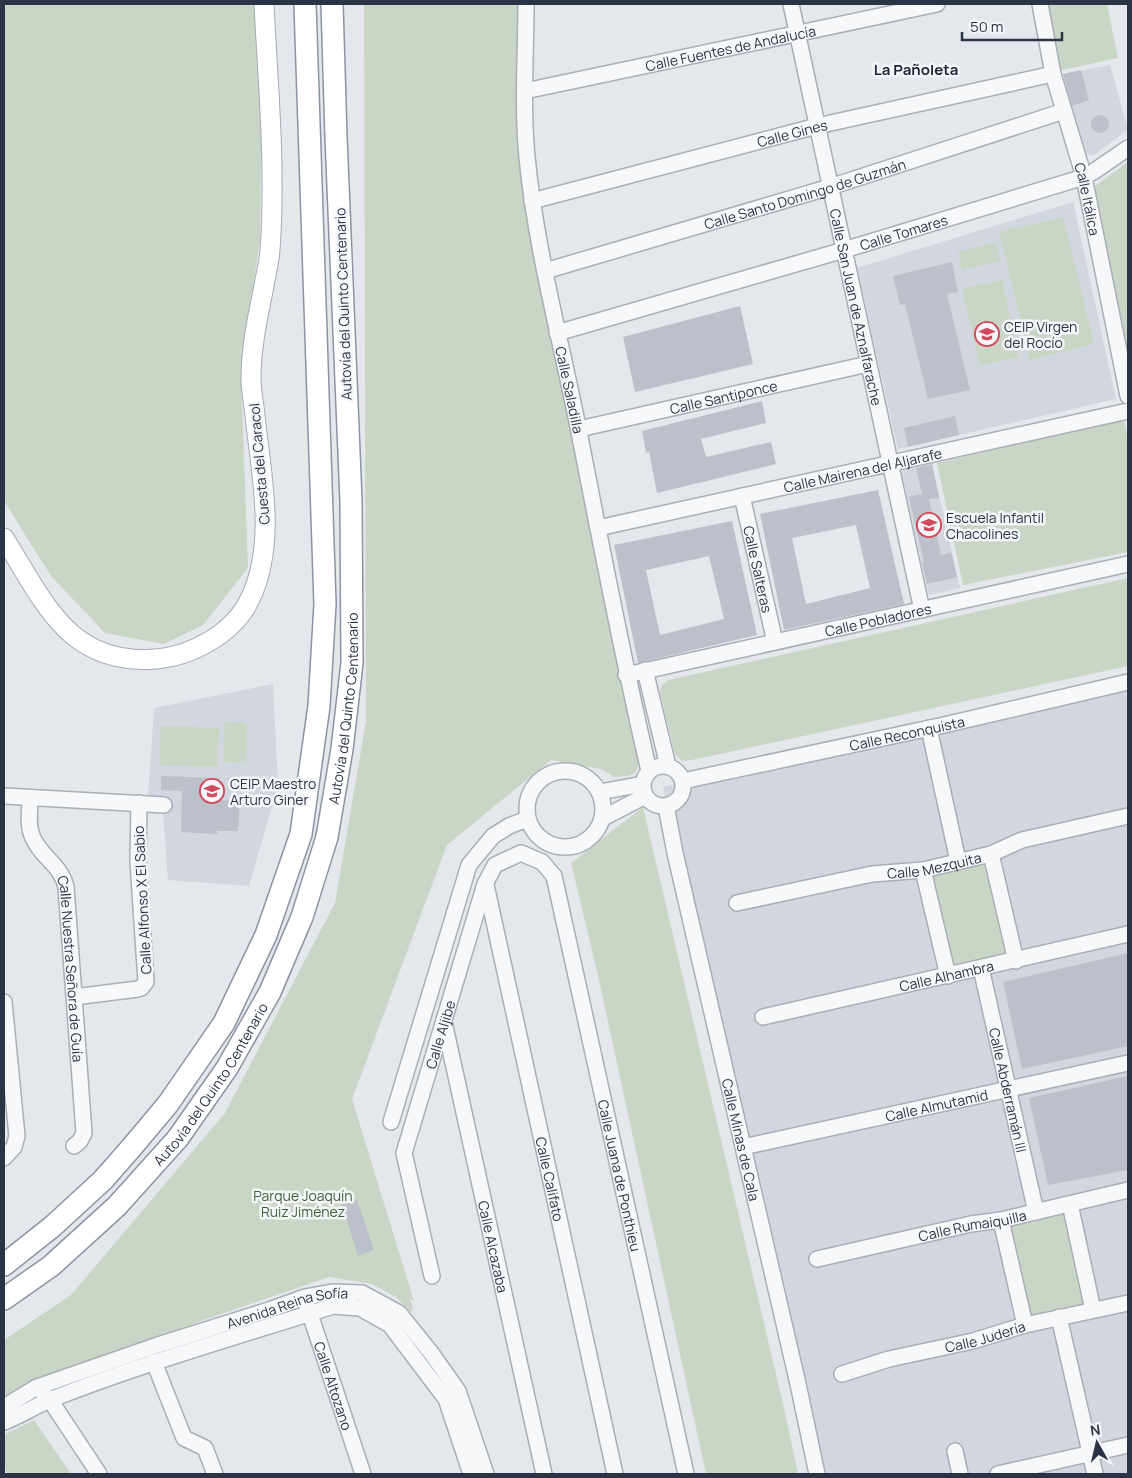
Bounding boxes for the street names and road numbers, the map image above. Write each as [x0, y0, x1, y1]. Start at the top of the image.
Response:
street label: Calle Fuentes de Andalucía [644, 20, 817, 75]
street label: Calle Gines [755, 114, 829, 151]
street label: Calle Santo Domingo de Guzmán [702, 154, 908, 233]
street label: Calle Itálica [1071, 160, 1105, 237]
street label: Autovía del Quinto Centenario [330, 207, 356, 401]
street label: Calle San Juan de Aznalfarache [826, 207, 887, 407]
street label: Calle Tomares [857, 210, 950, 254]
street label: Calle Saladilla [552, 344, 589, 435]
street label: Calle Santiponce [668, 375, 779, 418]
street label: Cuesta del Caracol [244, 402, 274, 526]
street label: Calle Mairena del Aljarafe [782, 443, 944, 496]
street label: Calle Salteras [740, 524, 778, 614]
street label: Calle Pobladores [823, 598, 933, 640]
street label: Autovía del Quinto Centenario [323, 612, 362, 806]
street label: Calle Reconquista [848, 711, 966, 755]
street label: Calle Alfonso X El Sabio [129, 825, 155, 975]
street label: Calle Mezquita [886, 847, 983, 882]
street label: Calle Nuestra Señora de Guía [53, 872, 88, 1063]
street label: Calle Alhambra [897, 955, 995, 995]
street label: Calle Aljibe [420, 998, 459, 1071]
street label: Autovía del Quinto Centenario [149, 999, 272, 1169]
street label: Calle Abderramán III [985, 1026, 1032, 1154]
street label: Calle Minas de Cala [718, 1077, 765, 1203]
street label: Calle Almutamid [883, 1084, 990, 1125]
street label: Calle Juana de Ponthieu [594, 1098, 646, 1253]
street label: Calle Califato [532, 1135, 569, 1223]
street label: Calle Alcazaba [474, 1199, 513, 1294]
street label: Calle Rumaiquilla [916, 1205, 1028, 1245]
street label: Avenida Reina Sofía [224, 1283, 349, 1332]
street label: Calle Judería [943, 1316, 1028, 1356]
street label: Calle Altozano [310, 1339, 357, 1432]

